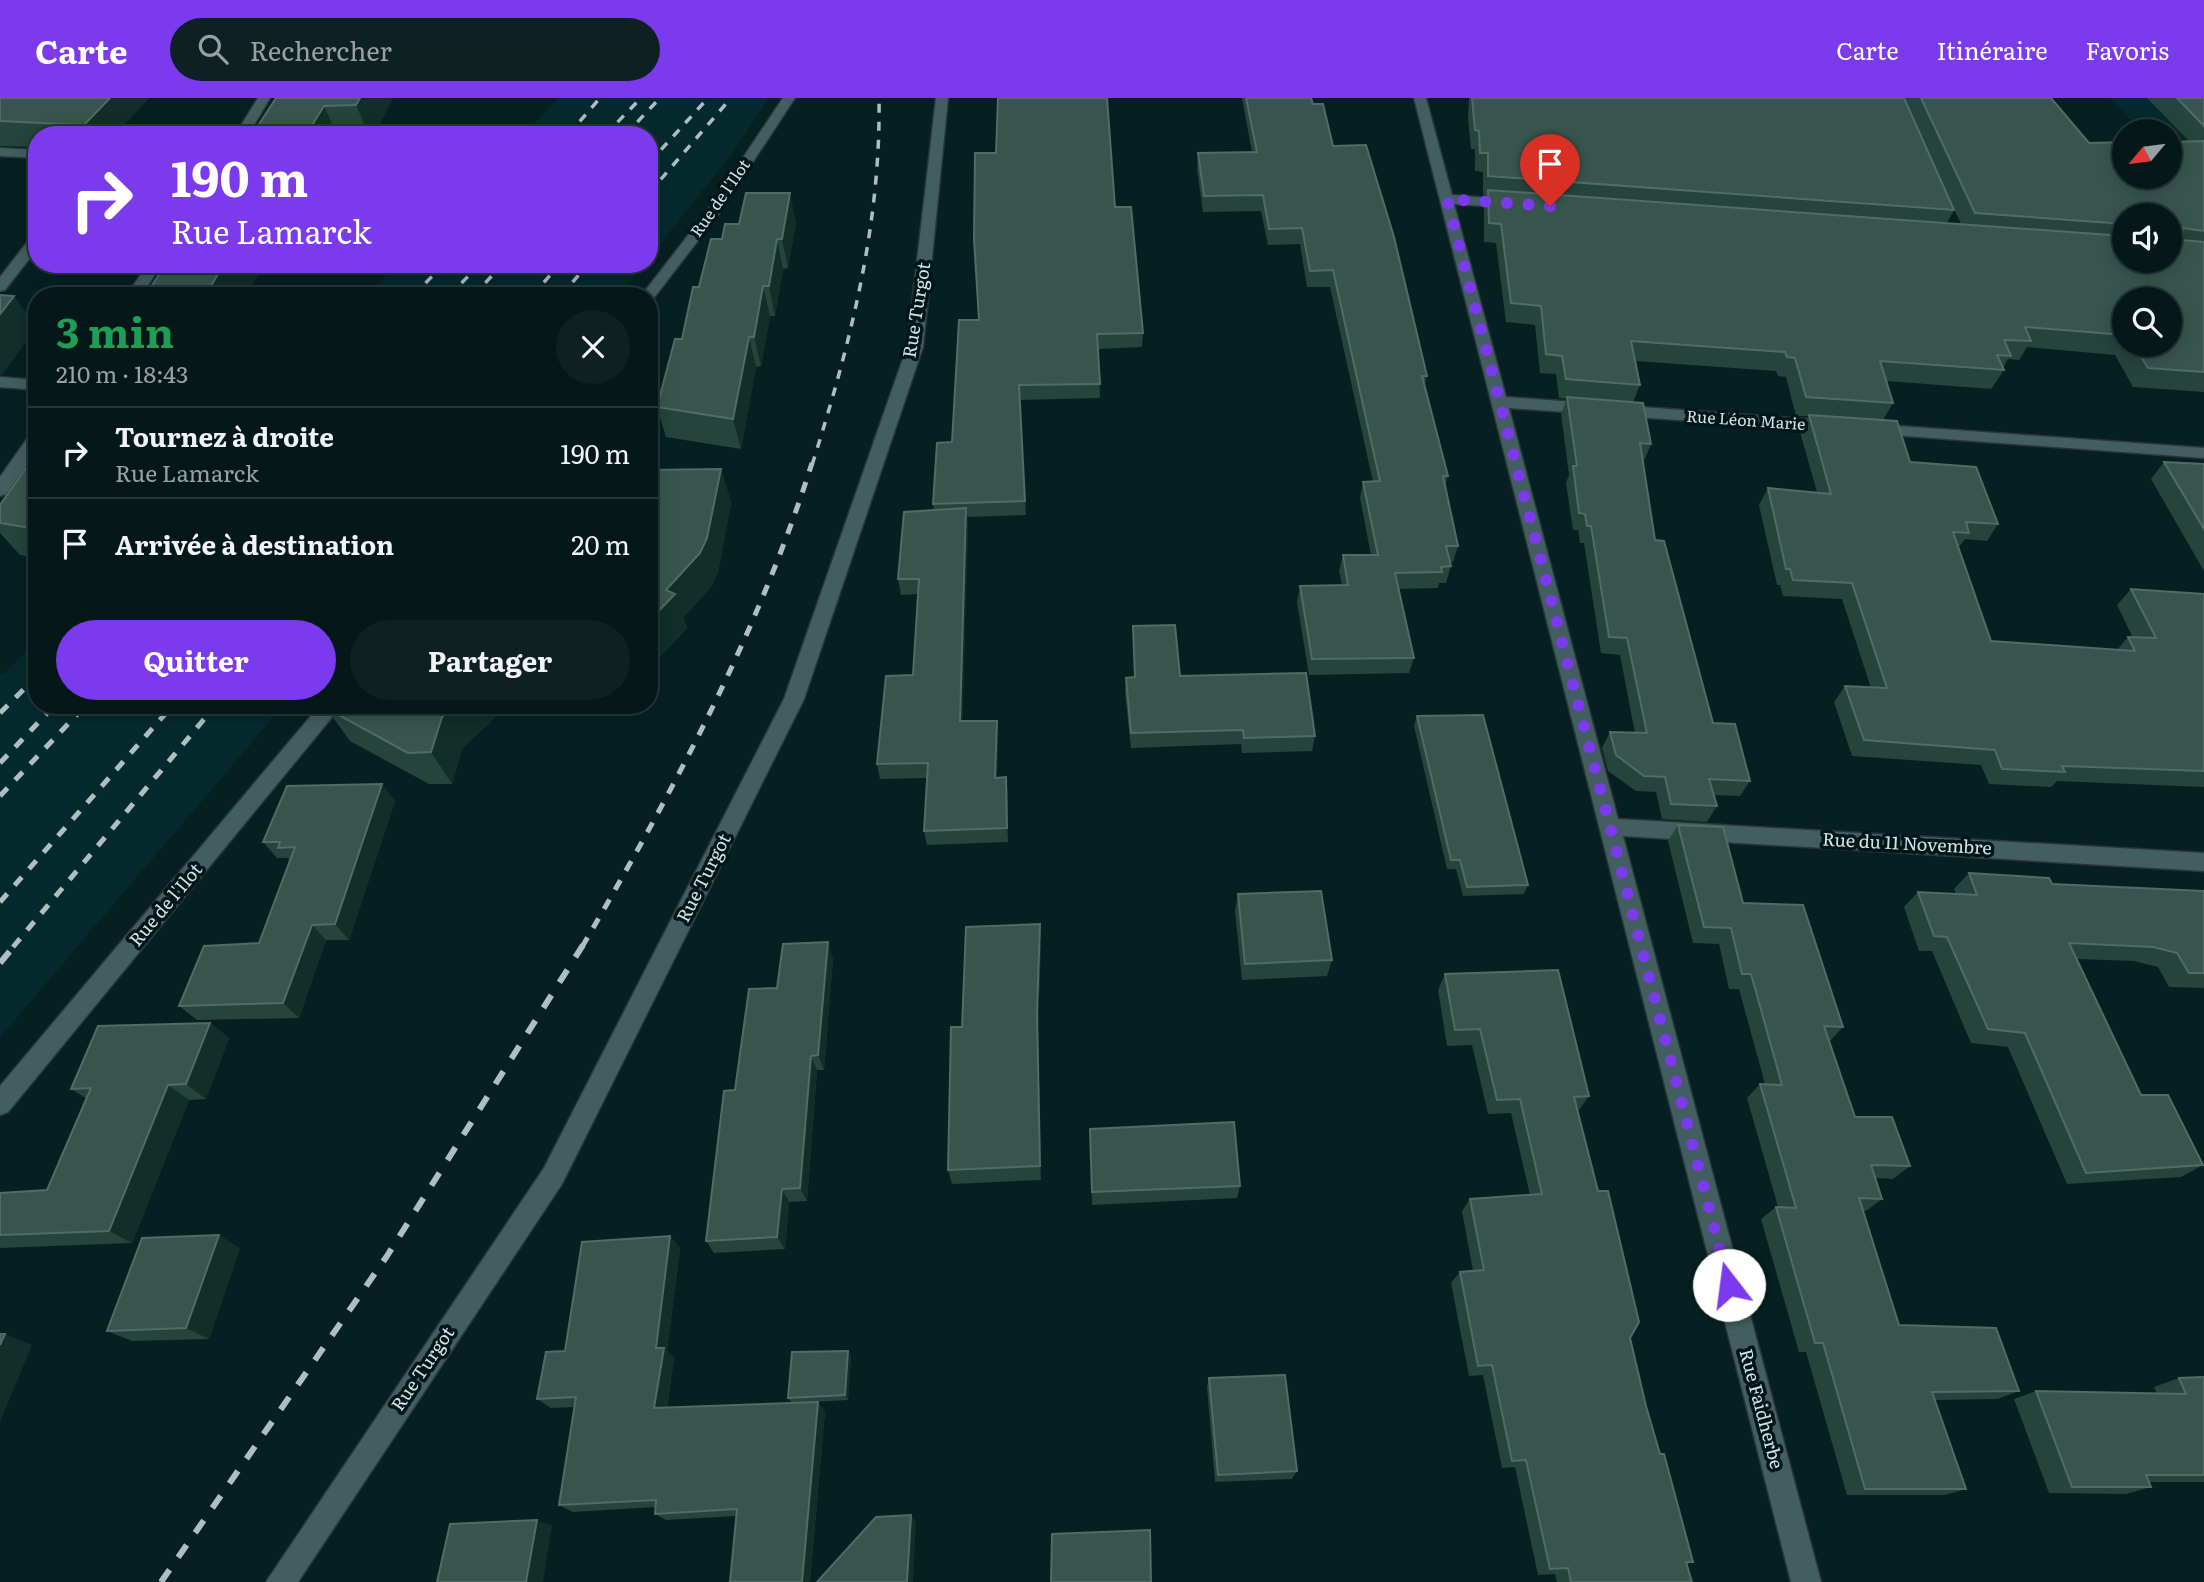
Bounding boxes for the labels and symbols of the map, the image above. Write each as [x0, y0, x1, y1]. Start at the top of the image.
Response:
north arrow [2112, 119, 2182, 189]
pin [1520, 134, 1580, 206]
street label: Rue de l'Ilot [683, 153, 755, 241]
street label: Rue Turgot [895, 259, 937, 360]
street label: Rue Léon Marie [1686, 403, 1806, 435]
street label: Rue du 11 Novembre [1822, 825, 1993, 860]
street label: Rue Turgot [669, 827, 737, 927]
street label: Rue de l'Ilot [122, 856, 208, 952]
position arrow [1692, 1248, 1766, 1322]
street label: Rue Turgot [384, 1320, 460, 1416]
street label: Rue Faidherbe [1733, 1346, 1791, 1472]

